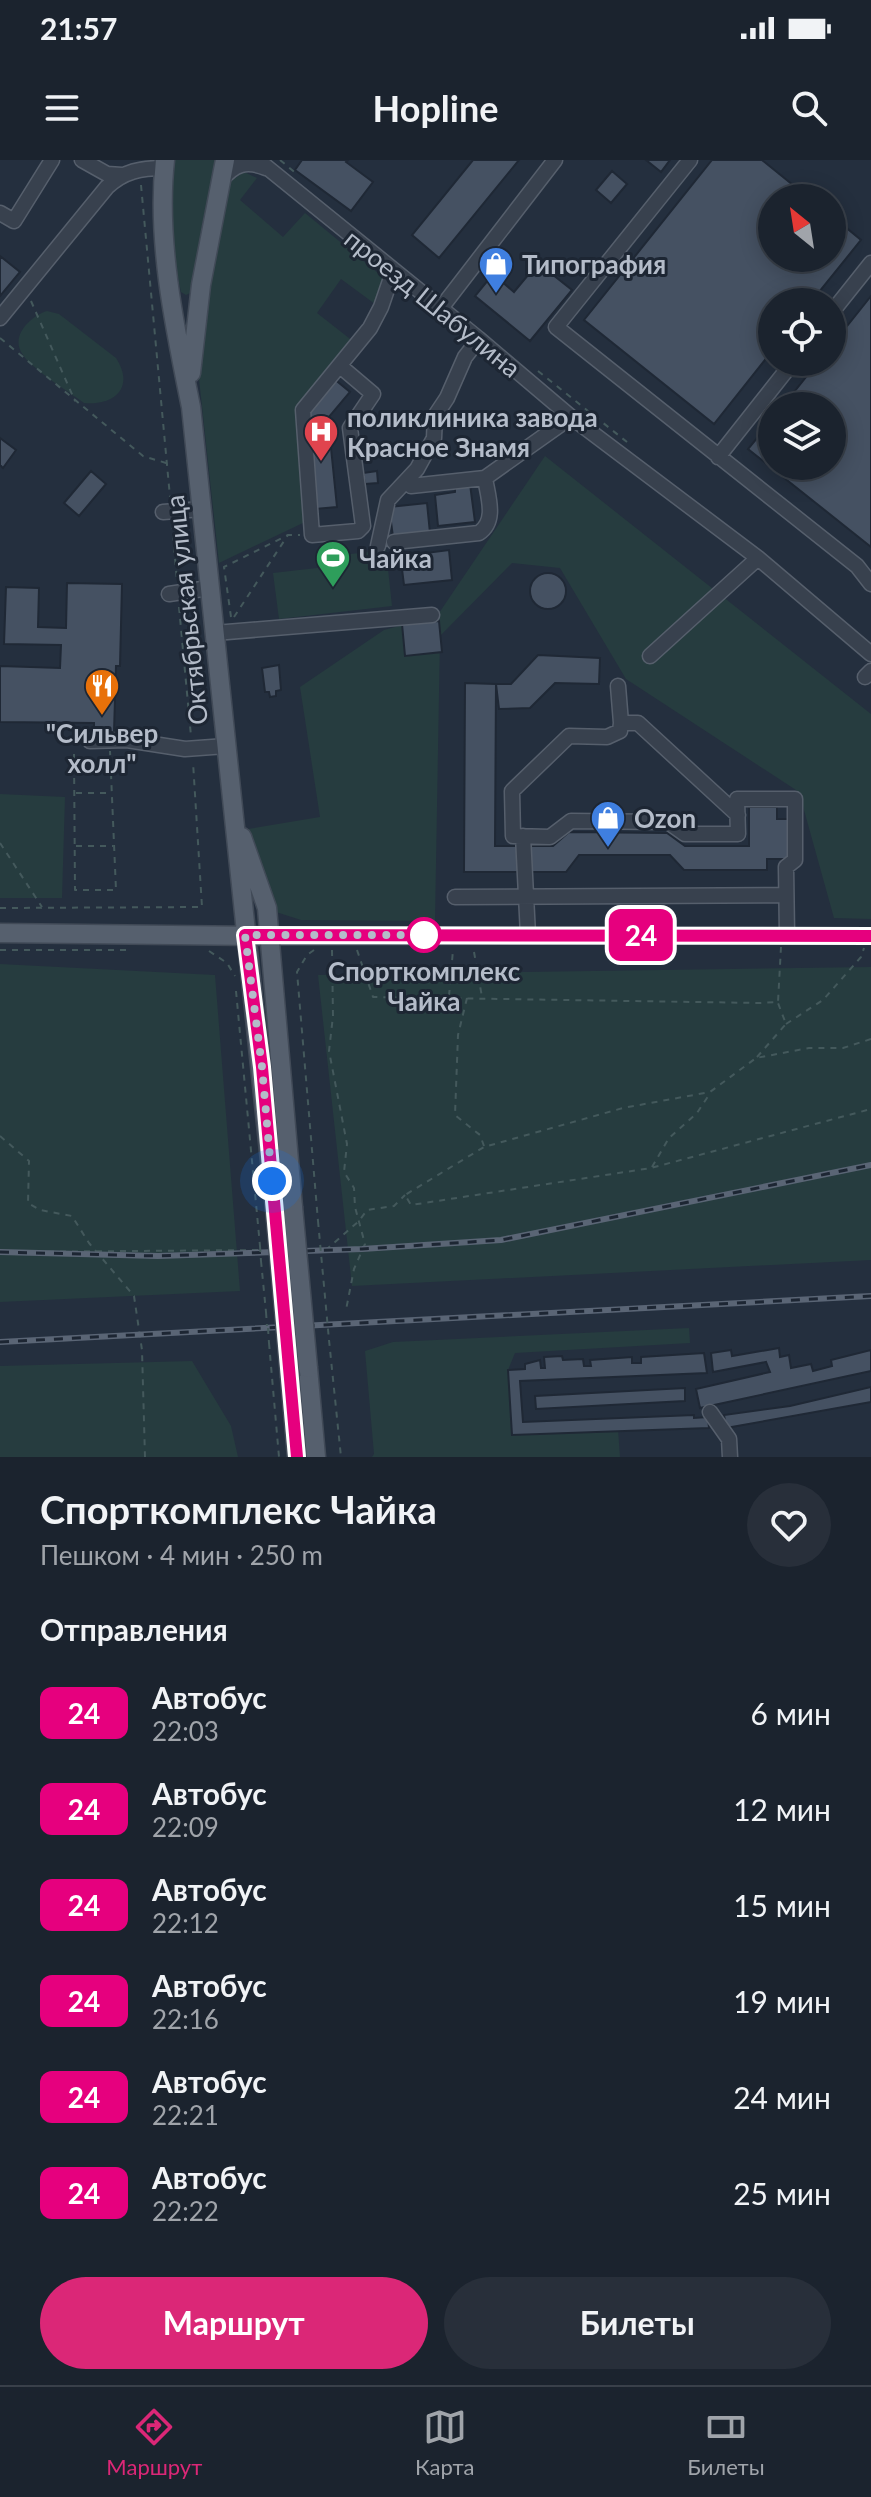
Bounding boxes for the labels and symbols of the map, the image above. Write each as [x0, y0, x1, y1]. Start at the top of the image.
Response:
north arrow [758, 184, 846, 272]
street label: проезд Шабулина [339, 222, 527, 384]
shop icon: Типография [477, 245, 515, 295]
place label: Типография [522, 248, 666, 280]
place label: поликлиника завода Красное Знамя [347, 401, 598, 463]
hospital icon: поликлиника завода Красное Знамя [302, 413, 340, 463]
street label: Октябрьская улица [158, 494, 214, 726]
sports icon: Чайка [314, 539, 352, 589]
place label: Чайка [359, 542, 432, 574]
restaurant icon: "Сильвер холл" [83, 667, 121, 717]
place label: "Сильвер холл" [46, 717, 158, 779]
shop icon: Ozon [589, 799, 627, 849]
place label: Ozon [634, 802, 696, 834]
line badge: 24 [605, 909, 677, 961]
marker: Спорткомплекс Чайка [407, 918, 441, 952]
place label: Спорткомплекс Чайка [328, 955, 521, 1017]
your location [252, 1161, 292, 1201]

